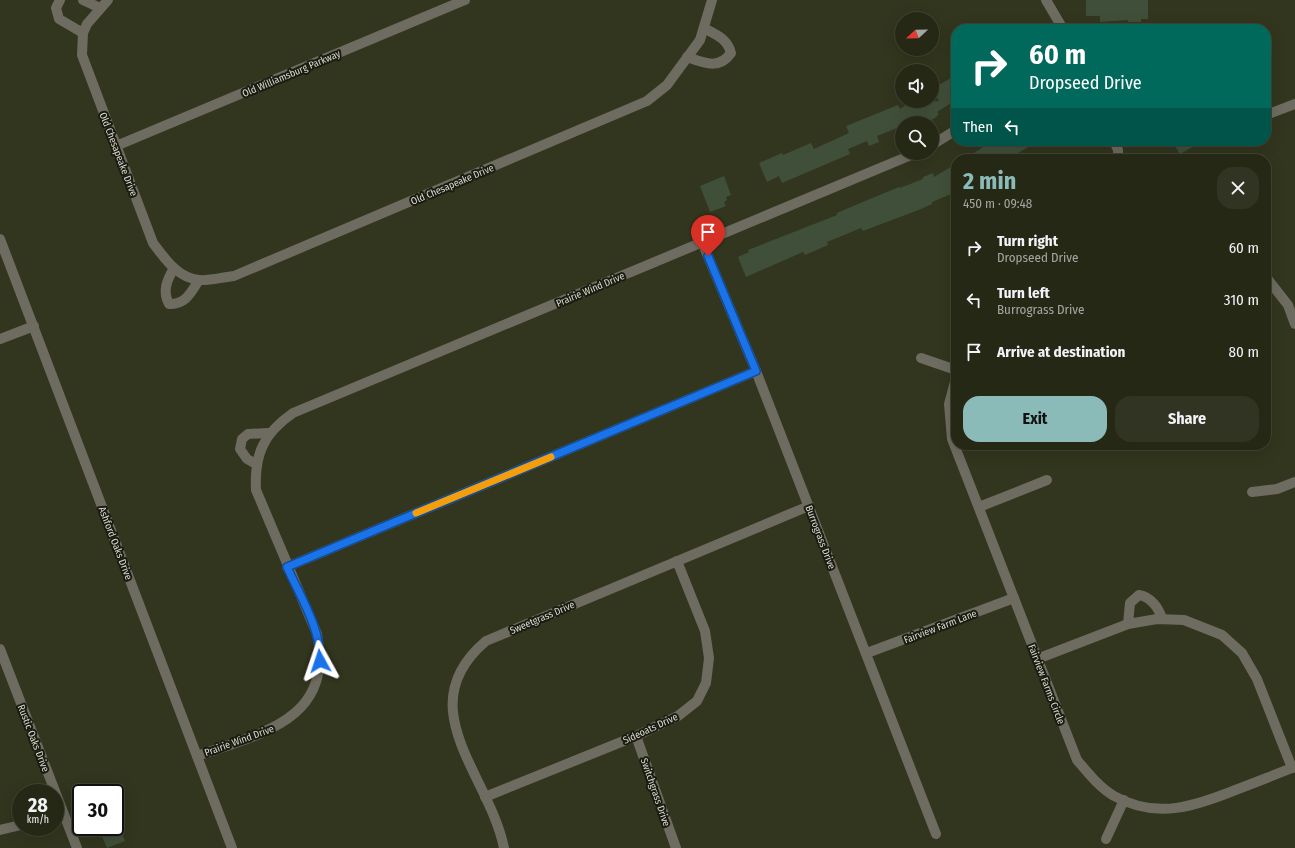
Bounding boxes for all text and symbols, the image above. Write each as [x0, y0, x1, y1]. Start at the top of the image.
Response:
north arrow [895, 12, 939, 56]
map controls [895, 12, 939, 160]
text: 60 m [1029, 38, 1086, 71]
icon: right [963, 40, 1015, 92]
street label: Old Williamsburg Parkway [240, 48, 343, 100]
button: sound [895, 64, 939, 108]
text: Dropseed Drive [1029, 72, 1142, 94]
street label: Old Chesapeake Drive [97, 111, 140, 198]
button: search [895, 116, 939, 160]
icon: left [1001, 116, 1023, 138]
text: Then [963, 118, 993, 136]
street label: Old Chesapeake Drive [409, 162, 496, 208]
text: 2 min [963, 167, 1016, 195]
button: close [1217, 167, 1259, 209]
text: 450 m · 09:48 [963, 196, 1032, 211]
pin [691, 215, 725, 256]
icon: arrive [697, 221, 719, 243]
text: Turn right [997, 232, 1058, 250]
icon: right [963, 237, 985, 259]
text: 60 m [1229, 239, 1259, 257]
text: Dropseed Drive [997, 250, 1078, 265]
street label: Prairie Wind Drive [554, 270, 626, 310]
text: Turn left [997, 284, 1050, 302]
icon: left [963, 289, 985, 311]
text: 310 m [1224, 291, 1259, 309]
text: Burrograss Drive [997, 302, 1085, 317]
icon: arrive [963, 341, 985, 363]
text: Arrive at destination [997, 343, 1125, 361]
text: 80 m [1229, 343, 1259, 361]
button: Exit [963, 396, 1107, 442]
button: Share [1115, 396, 1259, 442]
street label: Burrograss Drive [802, 504, 838, 571]
street label: Ashford Oaks Drive [96, 505, 135, 582]
street label: Sweetgrass Drive [508, 599, 577, 637]
street label: Fairview Farm Lane [902, 607, 979, 646]
position arrow [299, 640, 341, 682]
street label: Fairview Farms Circle [1025, 643, 1067, 726]
street label: Rustic Oaks Drive [15, 703, 51, 774]
street label: Sideoats Drive [621, 711, 680, 747]
street label: Prairie Wind Drive [203, 723, 276, 759]
street label: Switchgrass Drive [638, 757, 672, 828]
speed limit sign: 30 [72, 784, 124, 836]
text: 28 [28, 793, 48, 817]
text: km/h [27, 814, 49, 826]

